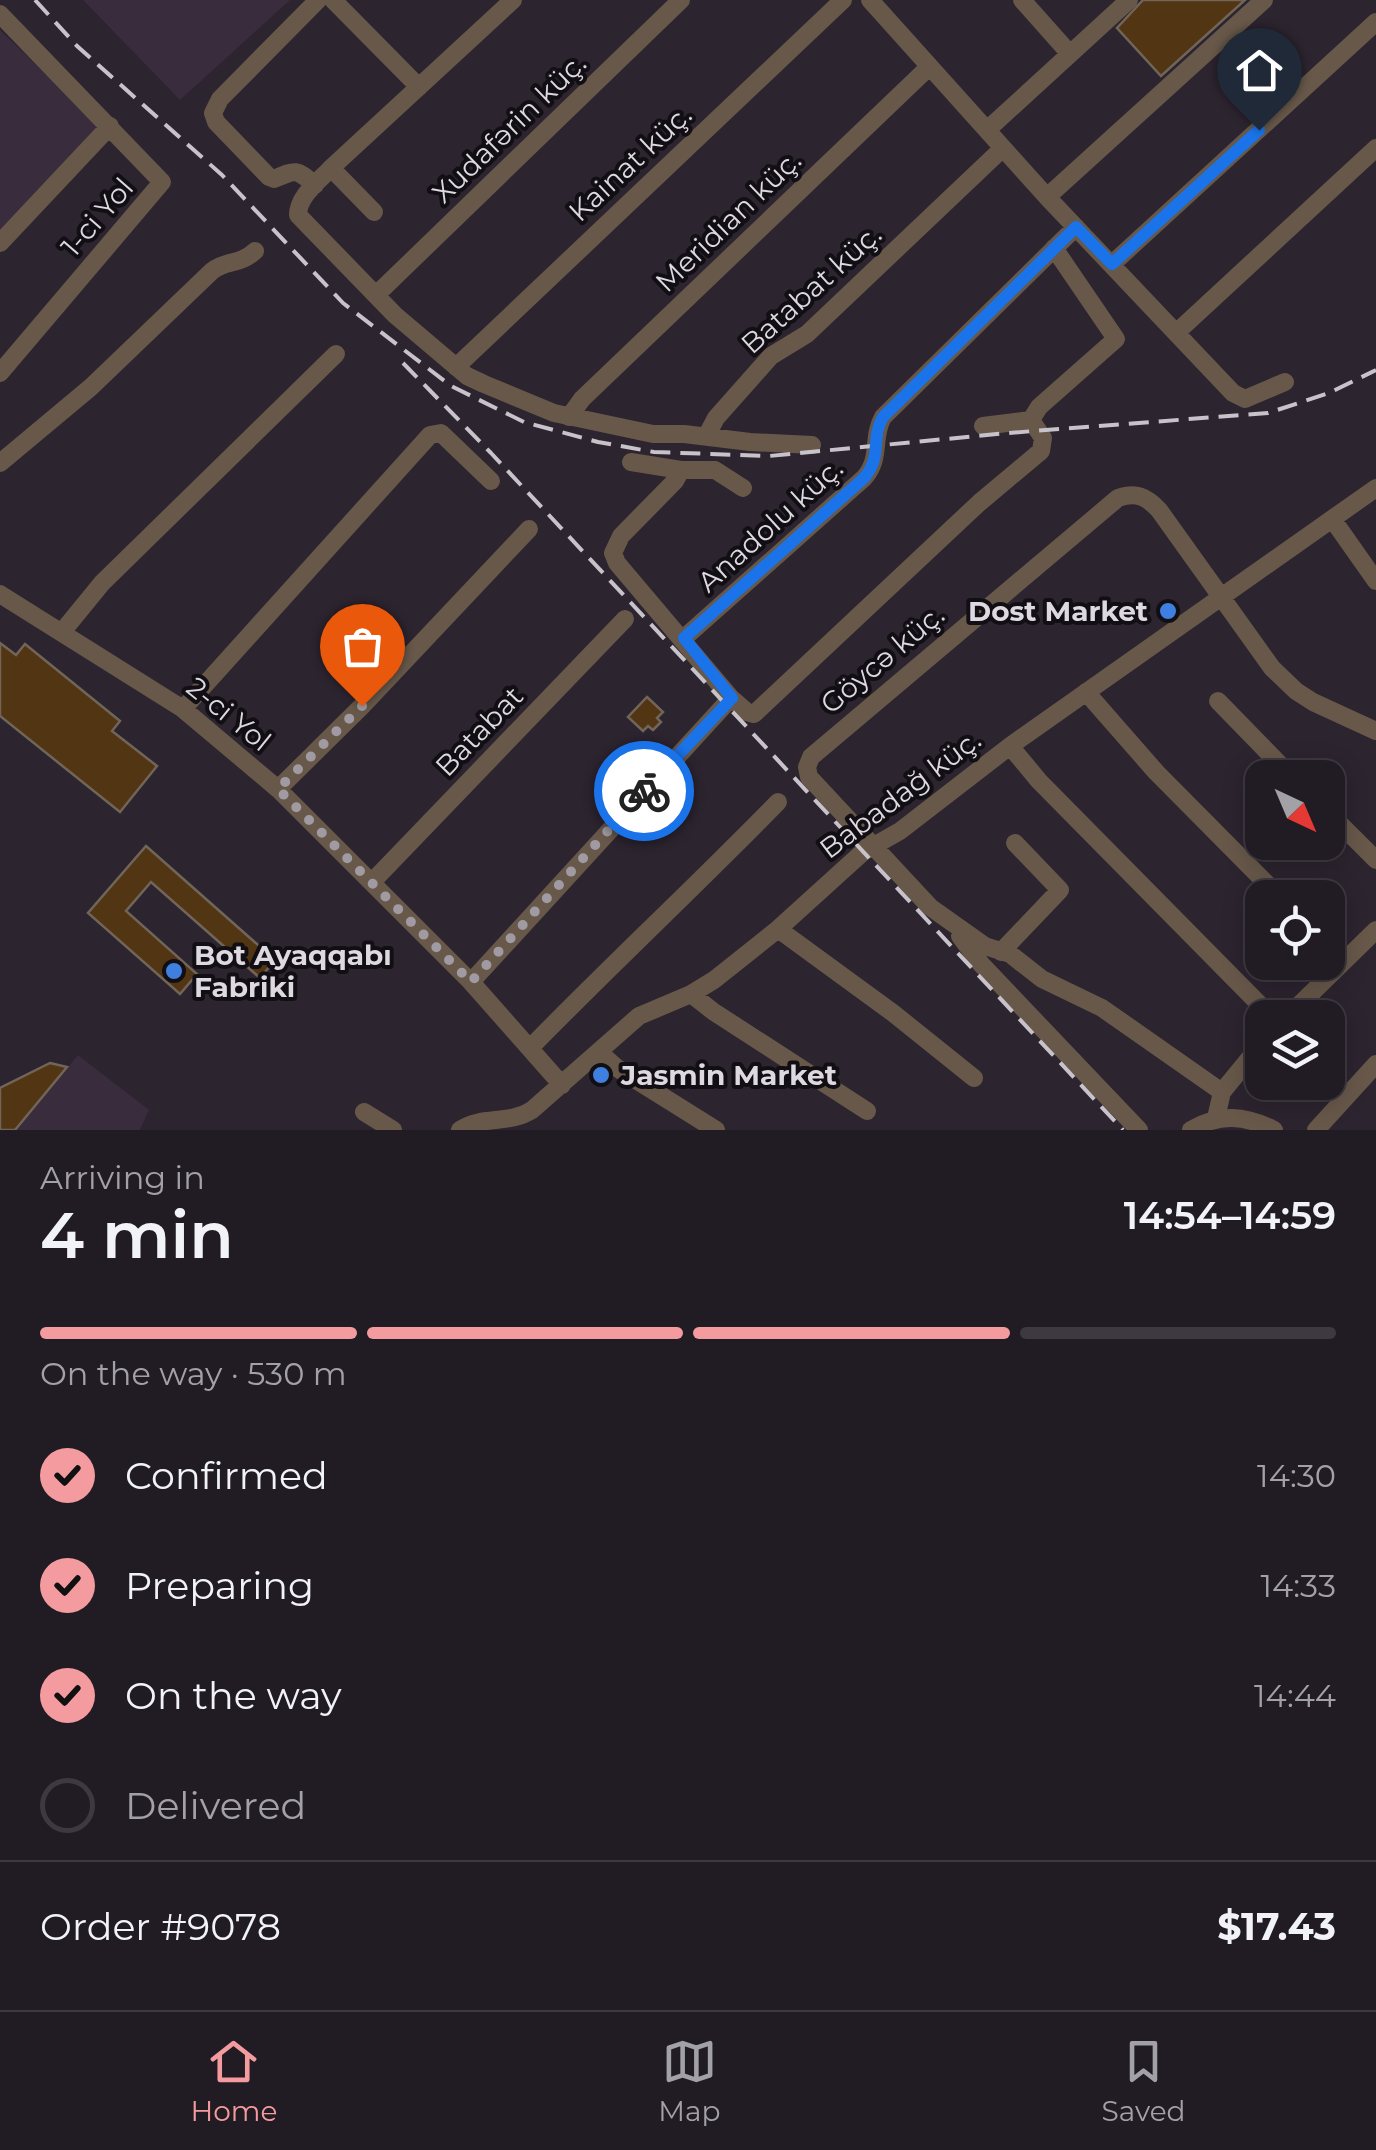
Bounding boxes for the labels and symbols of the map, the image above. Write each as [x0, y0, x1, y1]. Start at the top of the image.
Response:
pin [1217, 28, 1302, 131]
street label: Xudafərin küç. [425, 46, 593, 210]
street label: Kainat küç. [562, 98, 698, 228]
street label: Meridian küç. [648, 143, 808, 299]
street label: 1-ci Yol [54, 171, 140, 263]
street label: Batabat küç. [734, 217, 888, 361]
street label: Anadolu küç. [691, 451, 849, 599]
place label: Dost Market [968, 594, 1148, 628]
street label: Göycə küç. [813, 597, 951, 721]
marker: Dost Market [1157, 600, 1179, 622]
pin [320, 604, 405, 707]
street label: 2-ci Yol [180, 670, 278, 758]
street label: Batabat [428, 679, 530, 783]
street label: Babadağ küç. [813, 722, 987, 866]
courier [594, 741, 694, 841]
north arrow [1245, 760, 1345, 860]
place label: Bot Ayaqqabı Fabriki [194, 938, 392, 1004]
marker: Bot Ayaqqabı Fabriki [163, 960, 185, 982]
place label: Jasmin Market [620, 1058, 837, 1092]
marker: Jasmin Market [590, 1064, 612, 1086]

